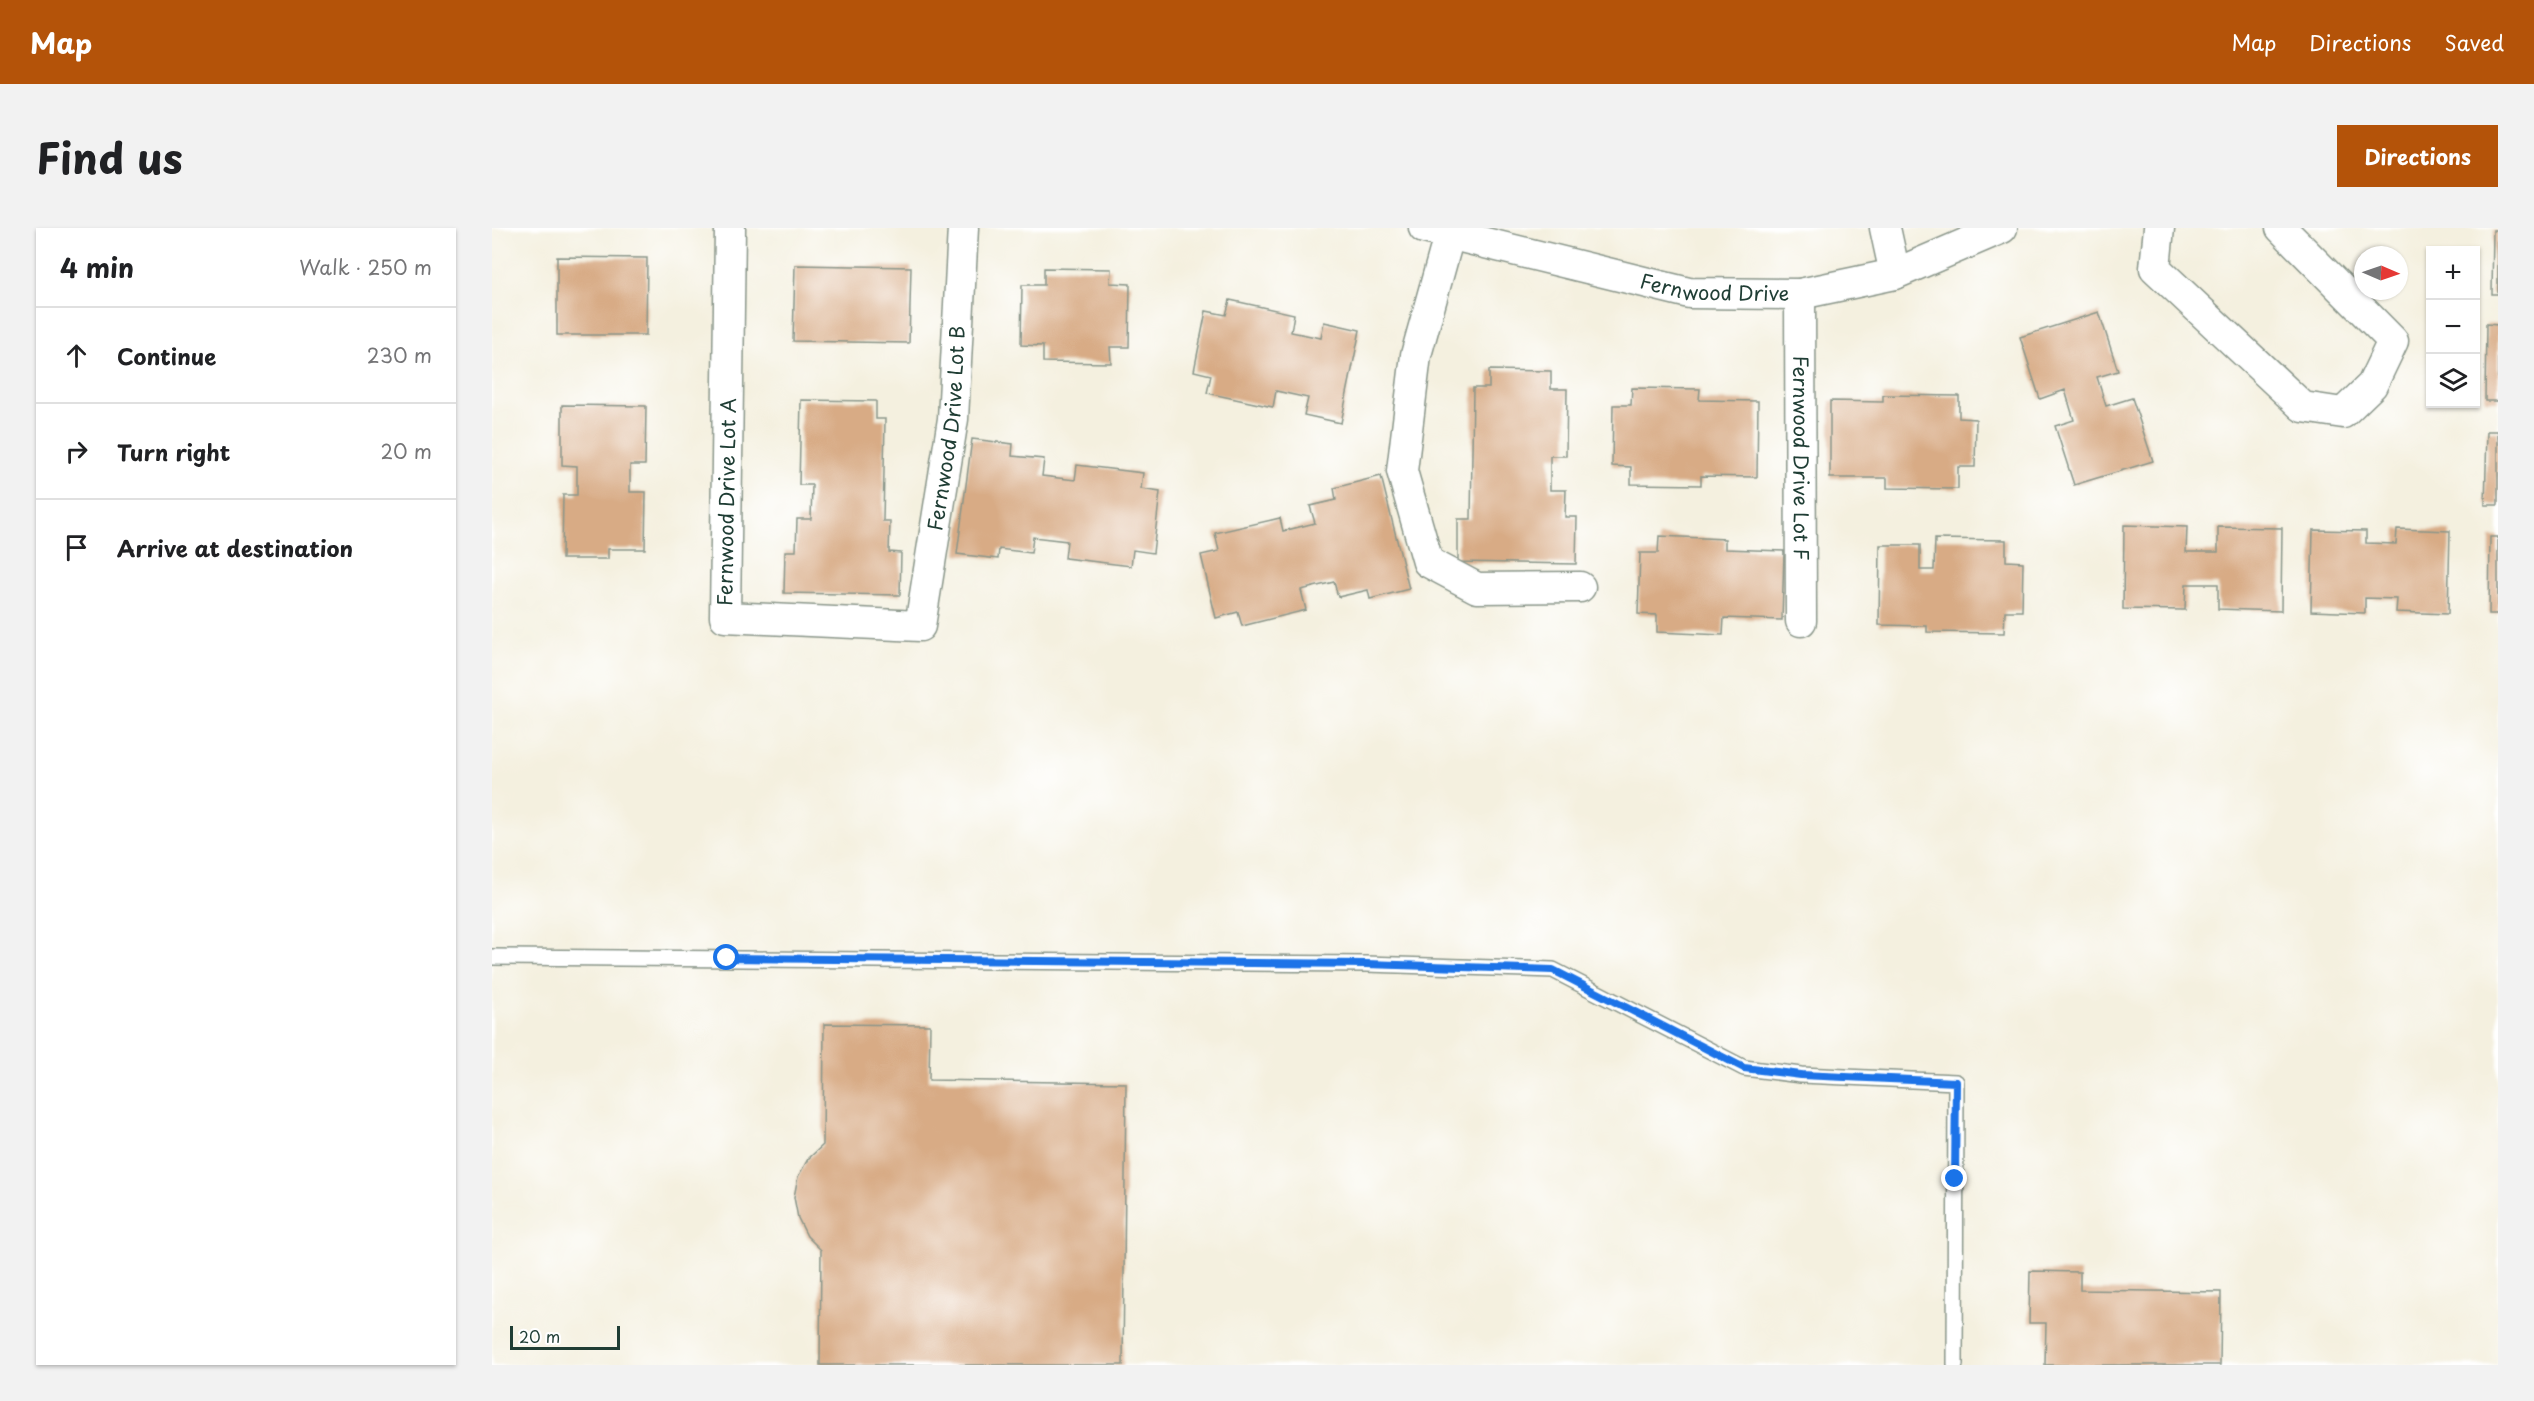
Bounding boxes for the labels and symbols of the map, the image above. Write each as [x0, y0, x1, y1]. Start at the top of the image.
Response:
north arrow [2354, 246, 2408, 300]
street label: Fernwood Drive [1637, 266, 1789, 308]
street label: Fernwood Drive Lot B [919, 325, 972, 533]
street label: Fernwood Drive Lot F [1786, 355, 1817, 561]
street label: Fernwood Drive Lot A [709, 398, 743, 606]
route start [713, 944, 739, 970]
route end [1941, 1165, 1967, 1191]
scale bar [510, 1323, 620, 1350]

